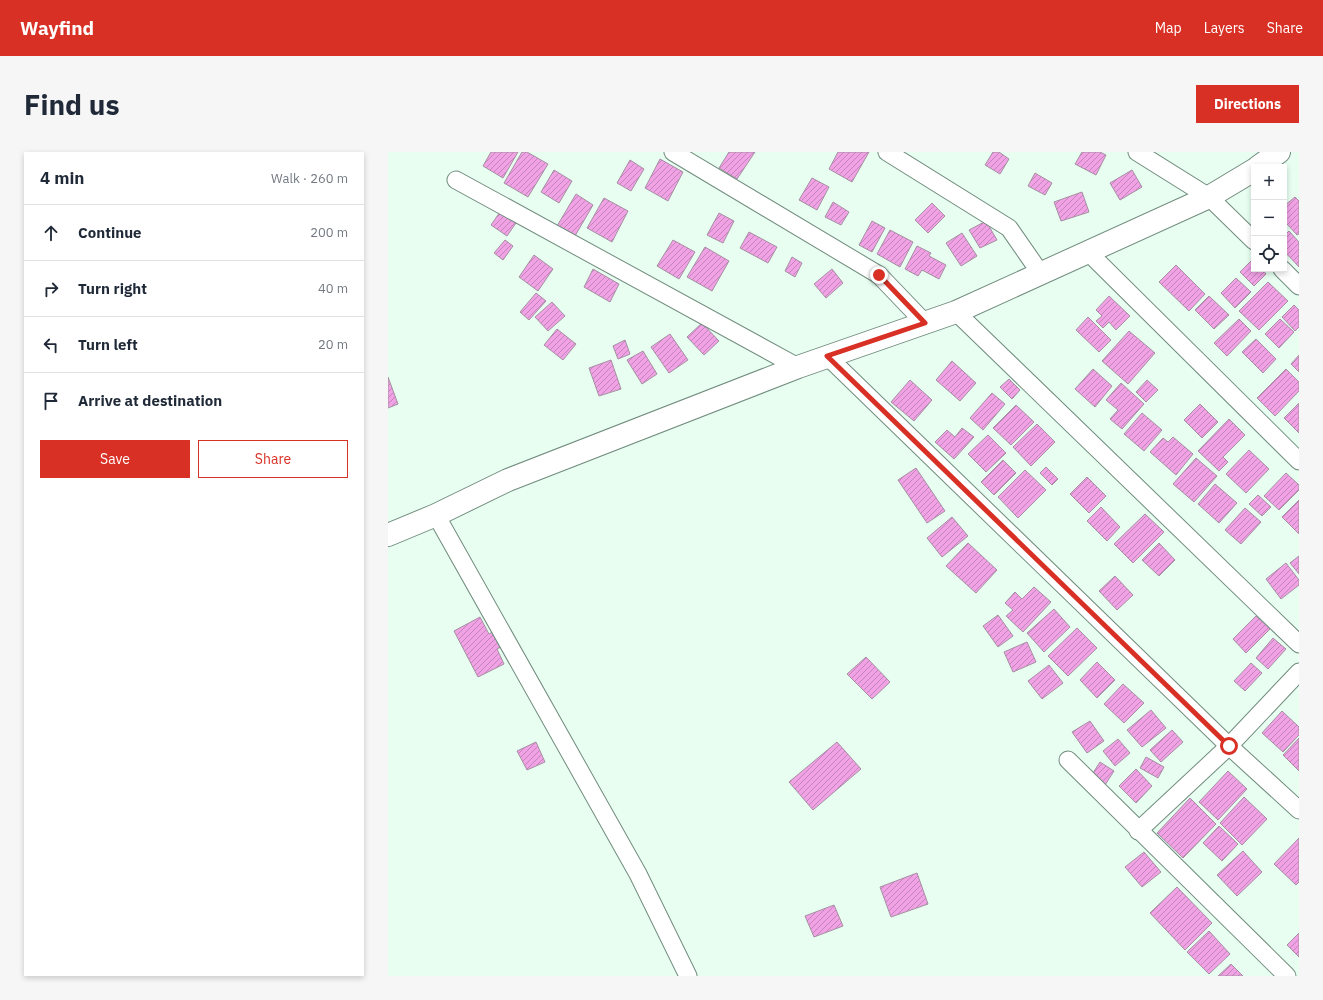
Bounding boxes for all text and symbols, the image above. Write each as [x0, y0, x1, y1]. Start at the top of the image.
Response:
text: Wayfind [20, 16, 94, 40]
text: Map [1155, 19, 1182, 37]
text: Layers [1204, 19, 1245, 37]
text: Share [1267, 19, 1303, 37]
button: Directions [1196, 85, 1299, 123]
text: Find us [24, 86, 120, 123]
map controls [1251, 164, 1287, 272]
button: + [1251, 164, 1287, 200]
text: 4 min [40, 167, 84, 189]
text: Walk · 260 m [271, 170, 348, 187]
button: − [1251, 200, 1287, 236]
icon: ahead [40, 222, 62, 244]
text: Continue [78, 223, 142, 242]
text: 200 m [310, 224, 348, 241]
button: locate [1251, 236, 1287, 272]
route end [870, 266, 888, 284]
icon: right [40, 278, 62, 300]
text: Turn right [78, 279, 147, 298]
text: 40 m [318, 280, 348, 297]
icon: left [40, 334, 62, 356]
text: Turn left [78, 335, 138, 354]
text: 20 m [318, 336, 348, 353]
icon: arrive [40, 390, 62, 412]
text: Arrive at destination [78, 391, 222, 410]
button: Save [40, 440, 190, 478]
button: Share [198, 440, 348, 478]
route start [1220, 737, 1238, 755]

